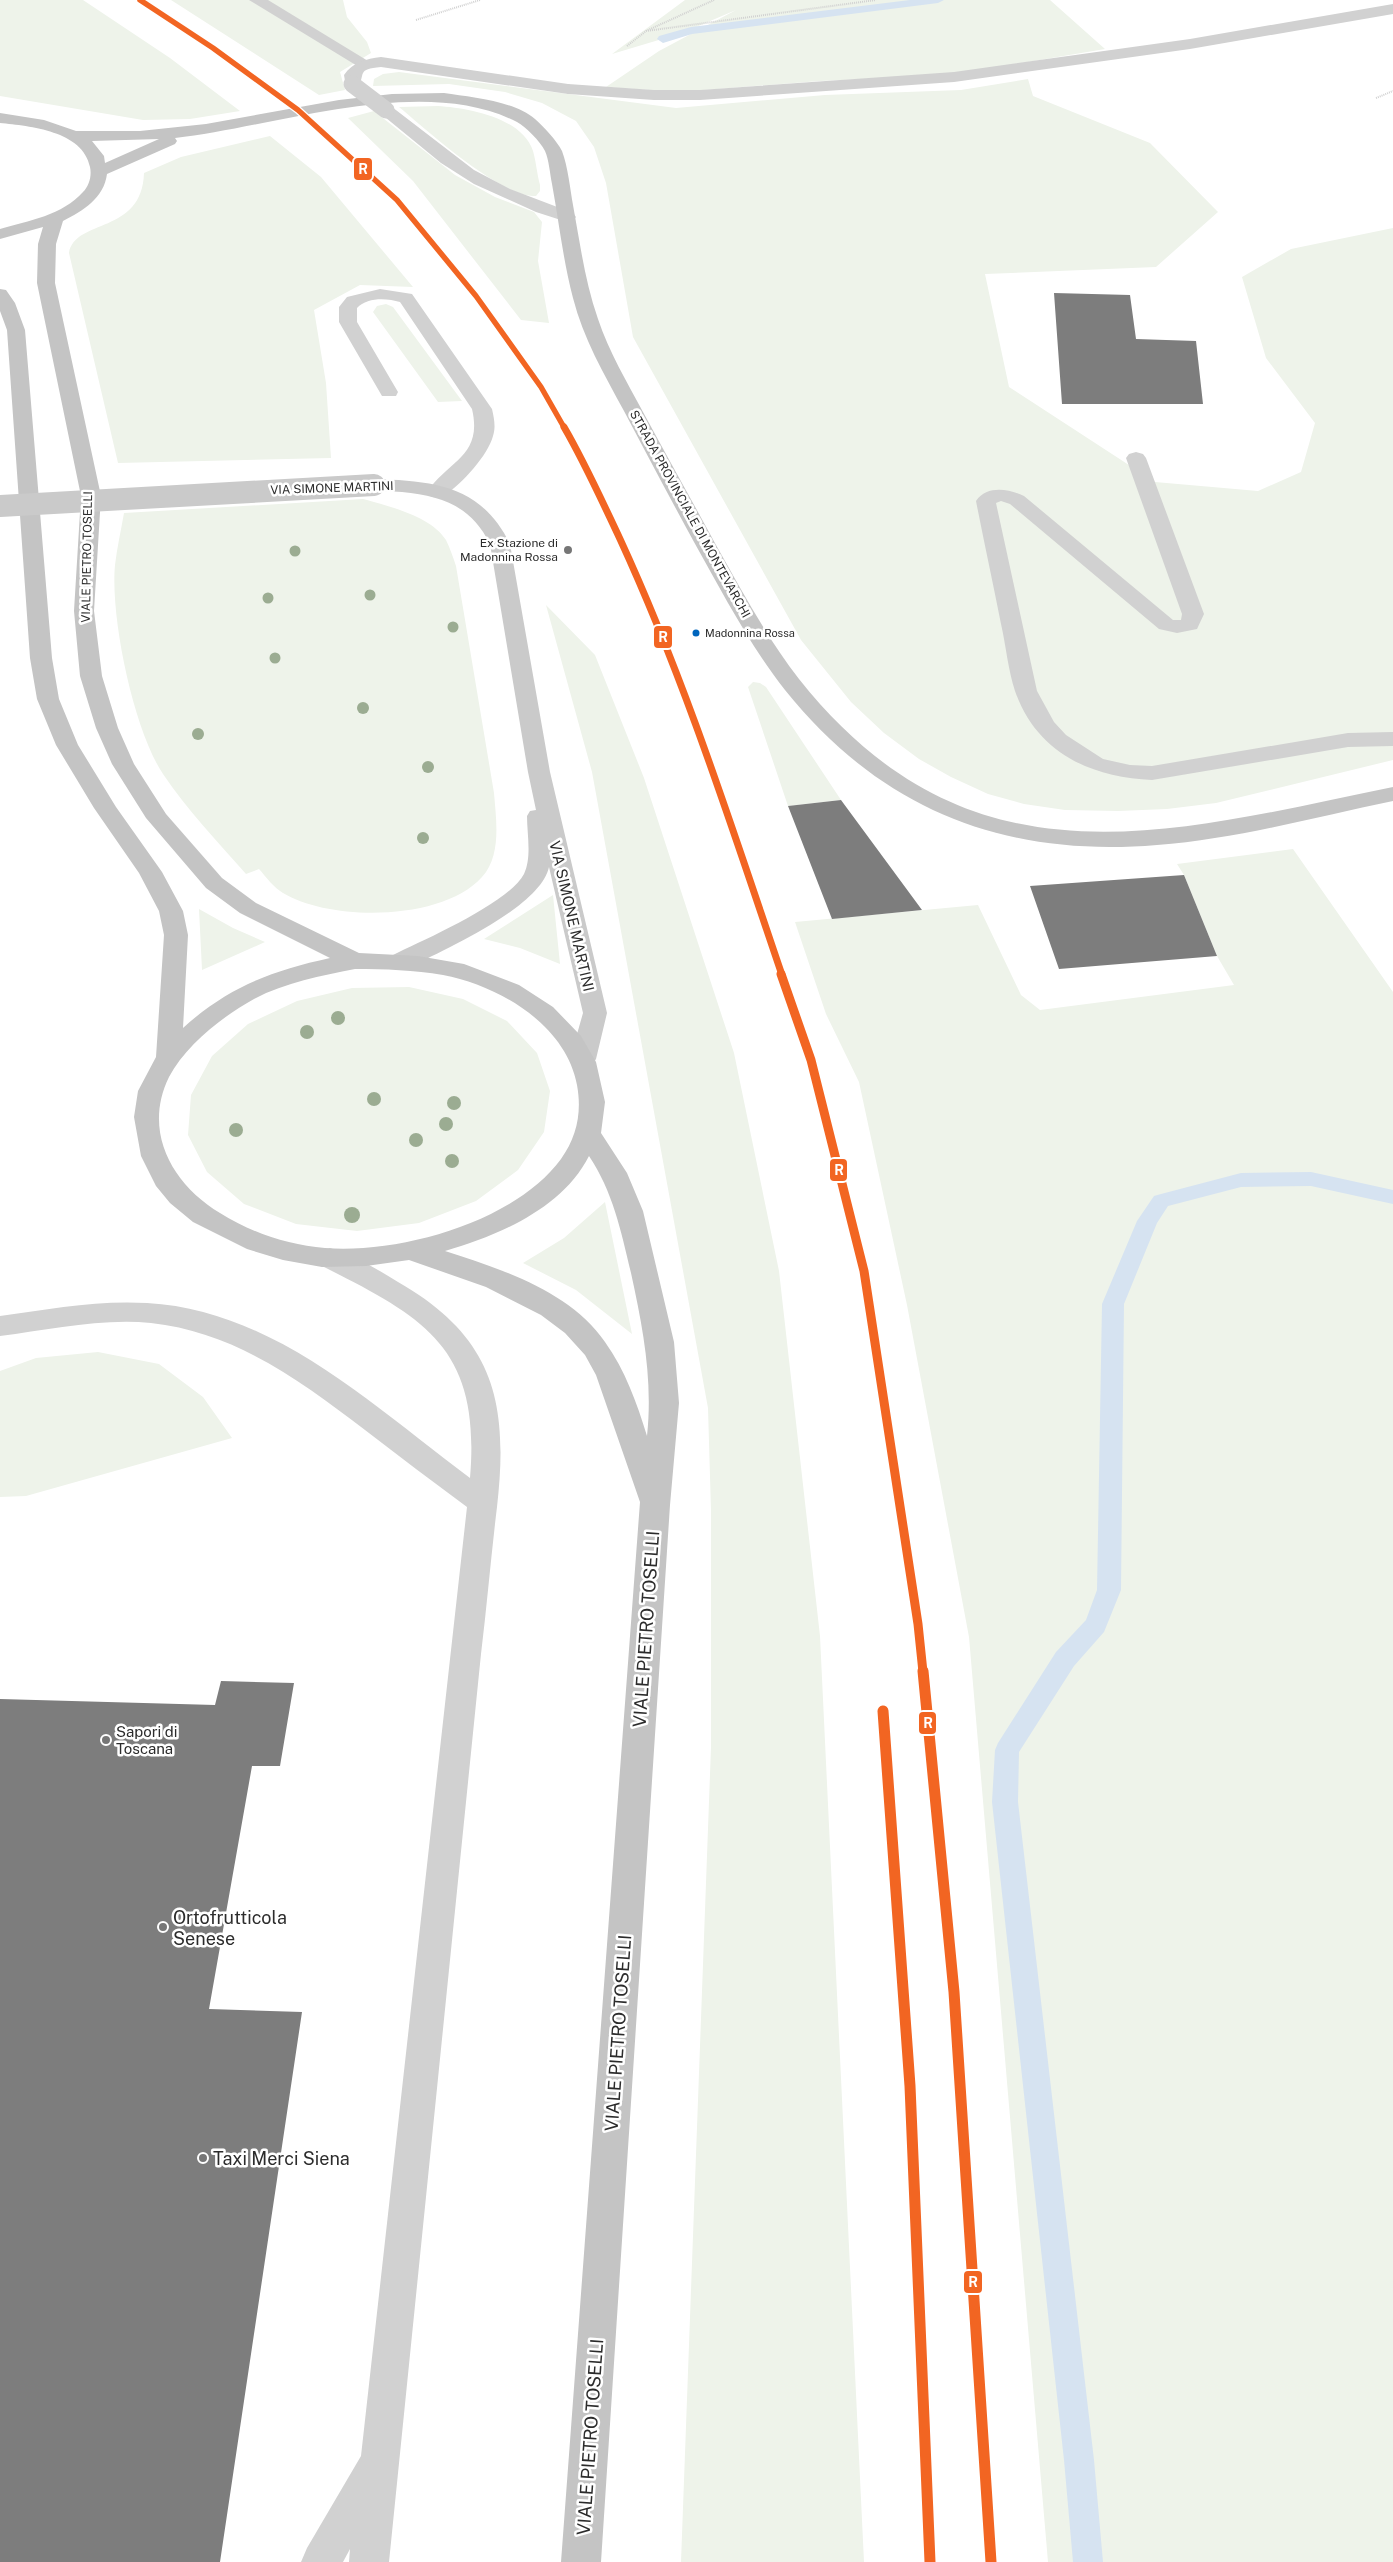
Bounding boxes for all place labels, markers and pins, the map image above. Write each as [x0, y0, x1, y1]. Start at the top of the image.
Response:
place label: Ex Stazione di Madonnina Rossa [460, 536, 558, 564]
marker: Ex Stazione di Madonnina Rossa [562, 544, 574, 556]
place label: Madonnina Rossa [705, 627, 795, 639]
marker: Madonnina Rossa [691, 628, 701, 638]
place label: Sapori di Toscana [116, 1723, 178, 1757]
marker: Sapori di Toscana [100, 1734, 112, 1746]
place label: Ortofrutticola Senese [173, 1907, 287, 1949]
marker: Ortofrutticola Senese [157, 1921, 169, 1933]
place label: Taxi Merci Siena [213, 2148, 350, 2169]
marker: Taxi Merci Siena [197, 2152, 209, 2164]

